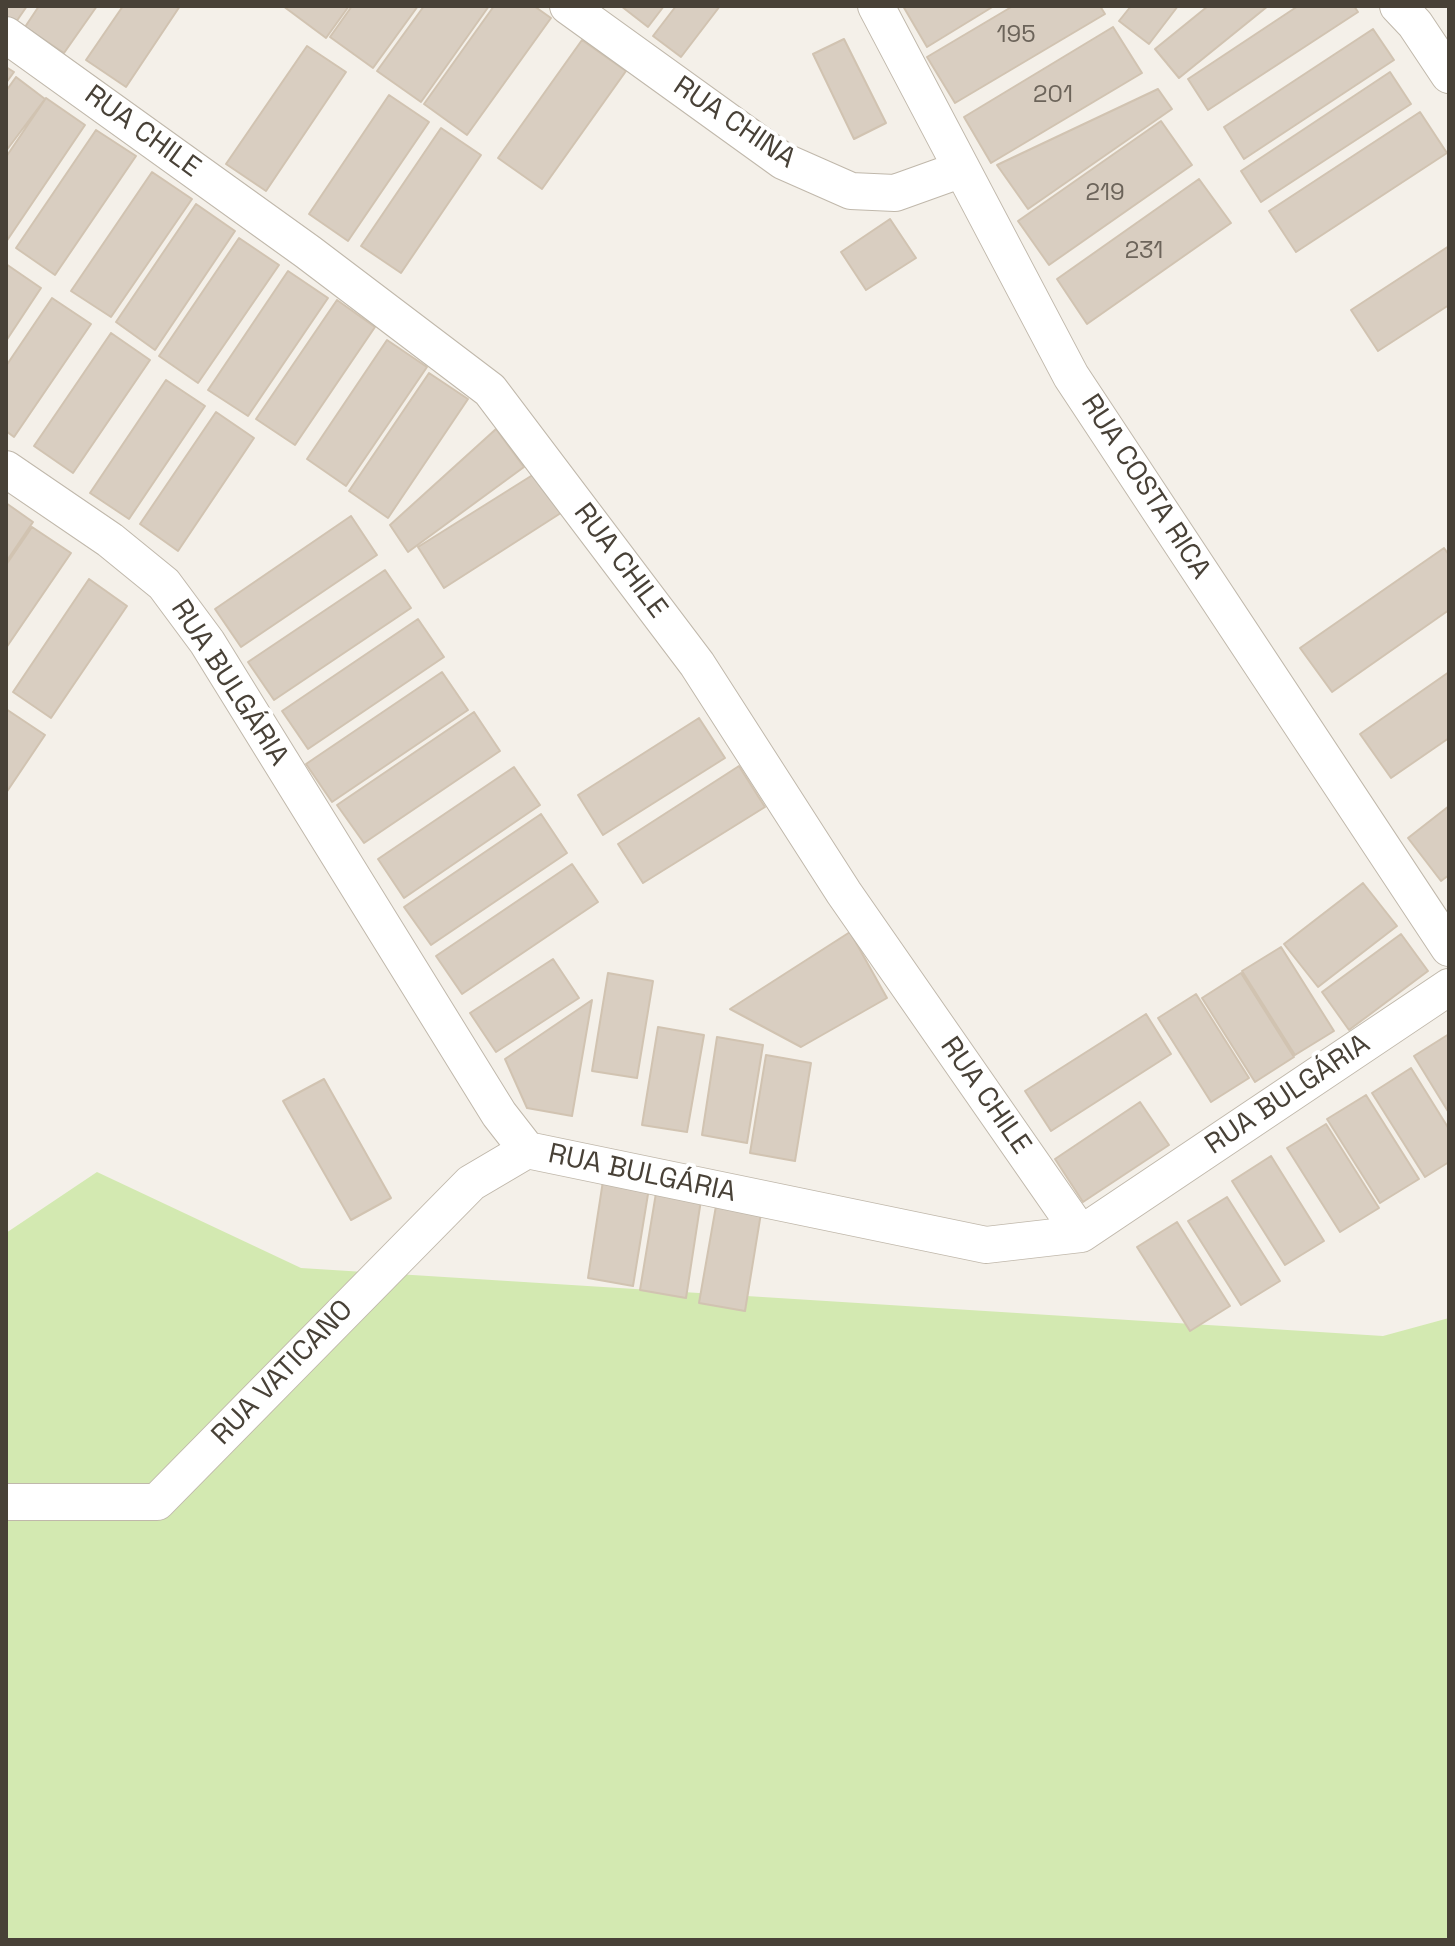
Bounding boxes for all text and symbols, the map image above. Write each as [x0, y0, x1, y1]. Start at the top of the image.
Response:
house number: 195 [996, 21, 1036, 49]
street label: RUA CHINA [666, 70, 802, 176]
street label: RUA CHILE [78, 79, 206, 185]
house number: 201 [1033, 81, 1073, 109]
house number: 219 [1085, 179, 1125, 207]
house number: 231 [1125, 237, 1163, 265]
street label: RUA COSTA RICA [1073, 389, 1217, 585]
street label: RUA CHILE [566, 497, 674, 625]
street label: RUA BULGÁRIA [163, 594, 295, 772]
street label: RUA BULGÁRIA [1199, 1028, 1377, 1162]
street label: RUA CHILE [933, 1031, 1037, 1161]
street label: RUA BULGÁRIA [545, 1138, 739, 1210]
street label: RUA VATICANO [206, 1294, 360, 1452]

